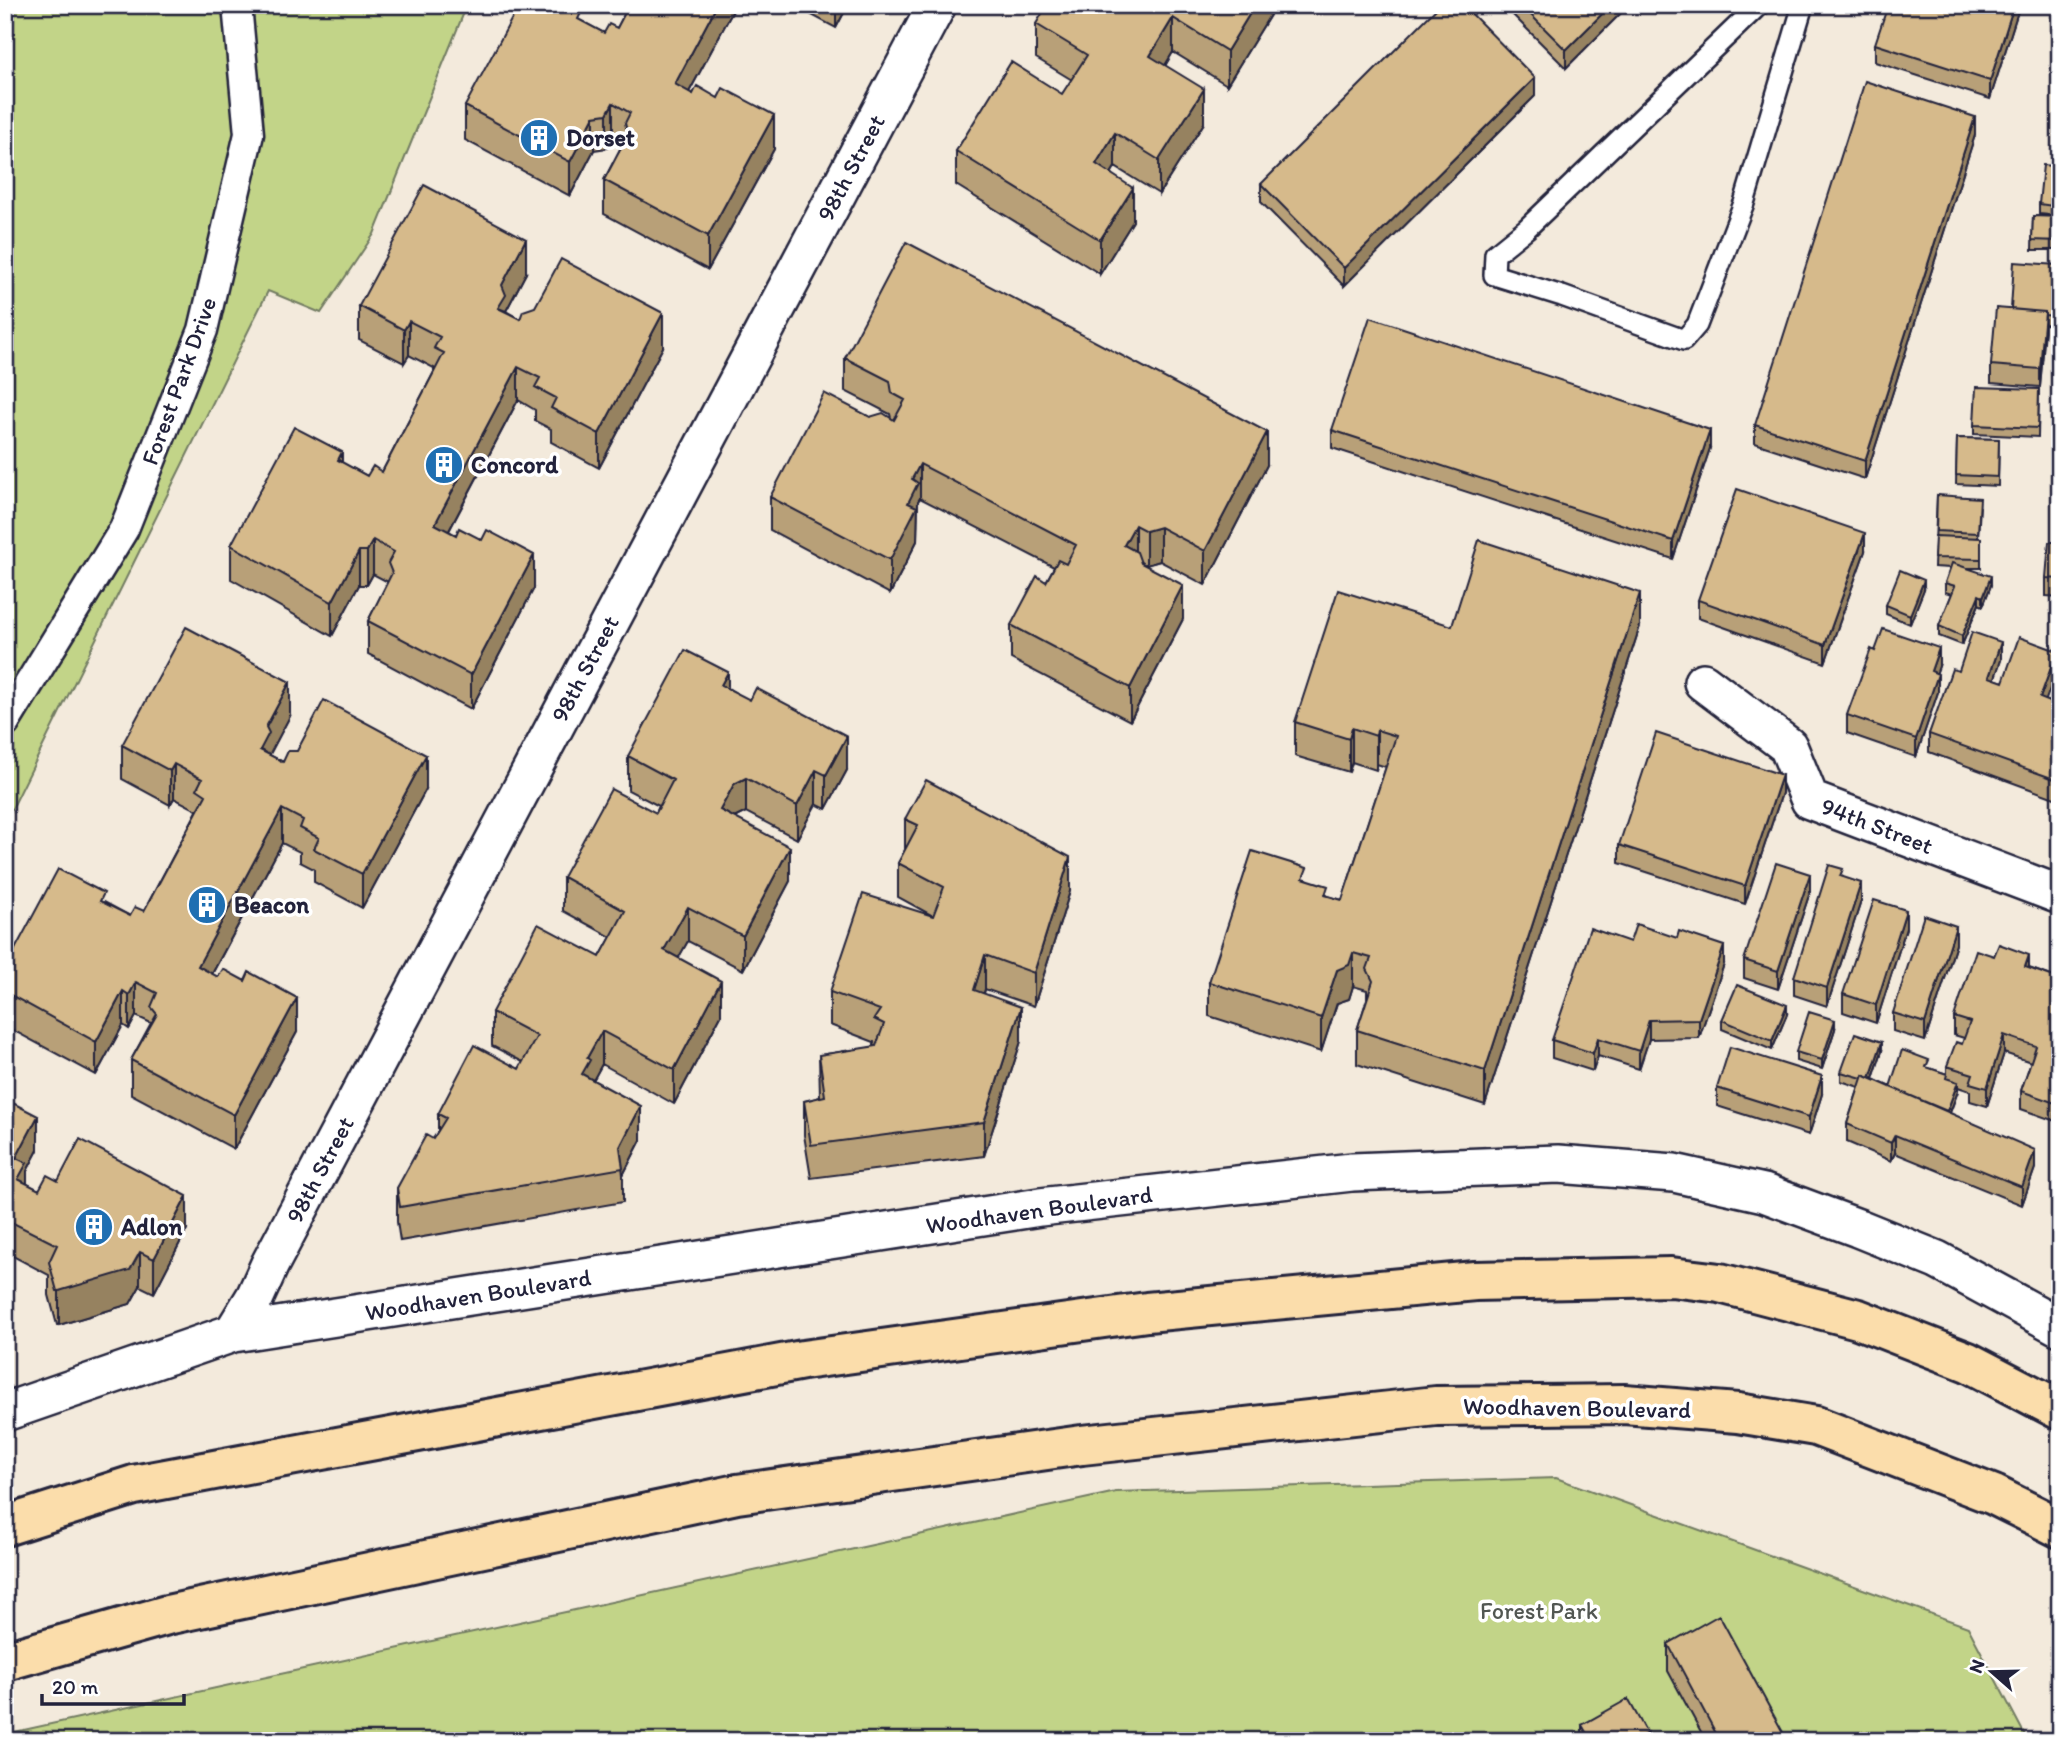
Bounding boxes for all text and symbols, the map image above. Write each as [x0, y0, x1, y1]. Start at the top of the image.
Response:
street label: 98th Street [810, 110, 891, 226]
building icon: Dorset [518, 117, 560, 159]
place label: Dorset [566, 123, 635, 152]
street label: Forest Park Drive [135, 293, 222, 469]
building icon: Concord [423, 444, 465, 486]
place label: Concord [471, 450, 559, 479]
street label: 98th Street [544, 611, 625, 727]
street label: 94th Street [1817, 791, 1937, 860]
building icon: Beacon [186, 884, 228, 926]
place label: Beacon [234, 890, 309, 919]
street label: 98th Street [279, 1112, 360, 1228]
street label: Woodhaven Boulevard [924, 1179, 1154, 1240]
building icon: Adlon [73, 1206, 115, 1248]
place label: Adlon [120, 1212, 183, 1241]
street label: Woodhaven Boulevard [363, 1262, 593, 1327]
street label: Woodhaven Boulevard [1463, 1391, 1692, 1424]
park label: Forest Park [1480, 1596, 1598, 1625]
north arrow [1956, 1638, 2026, 1708]
text: N [1963, 1656, 1989, 1676]
scale bar [42, 1662, 184, 1706]
text: 20 m [52, 1674, 99, 1699]

